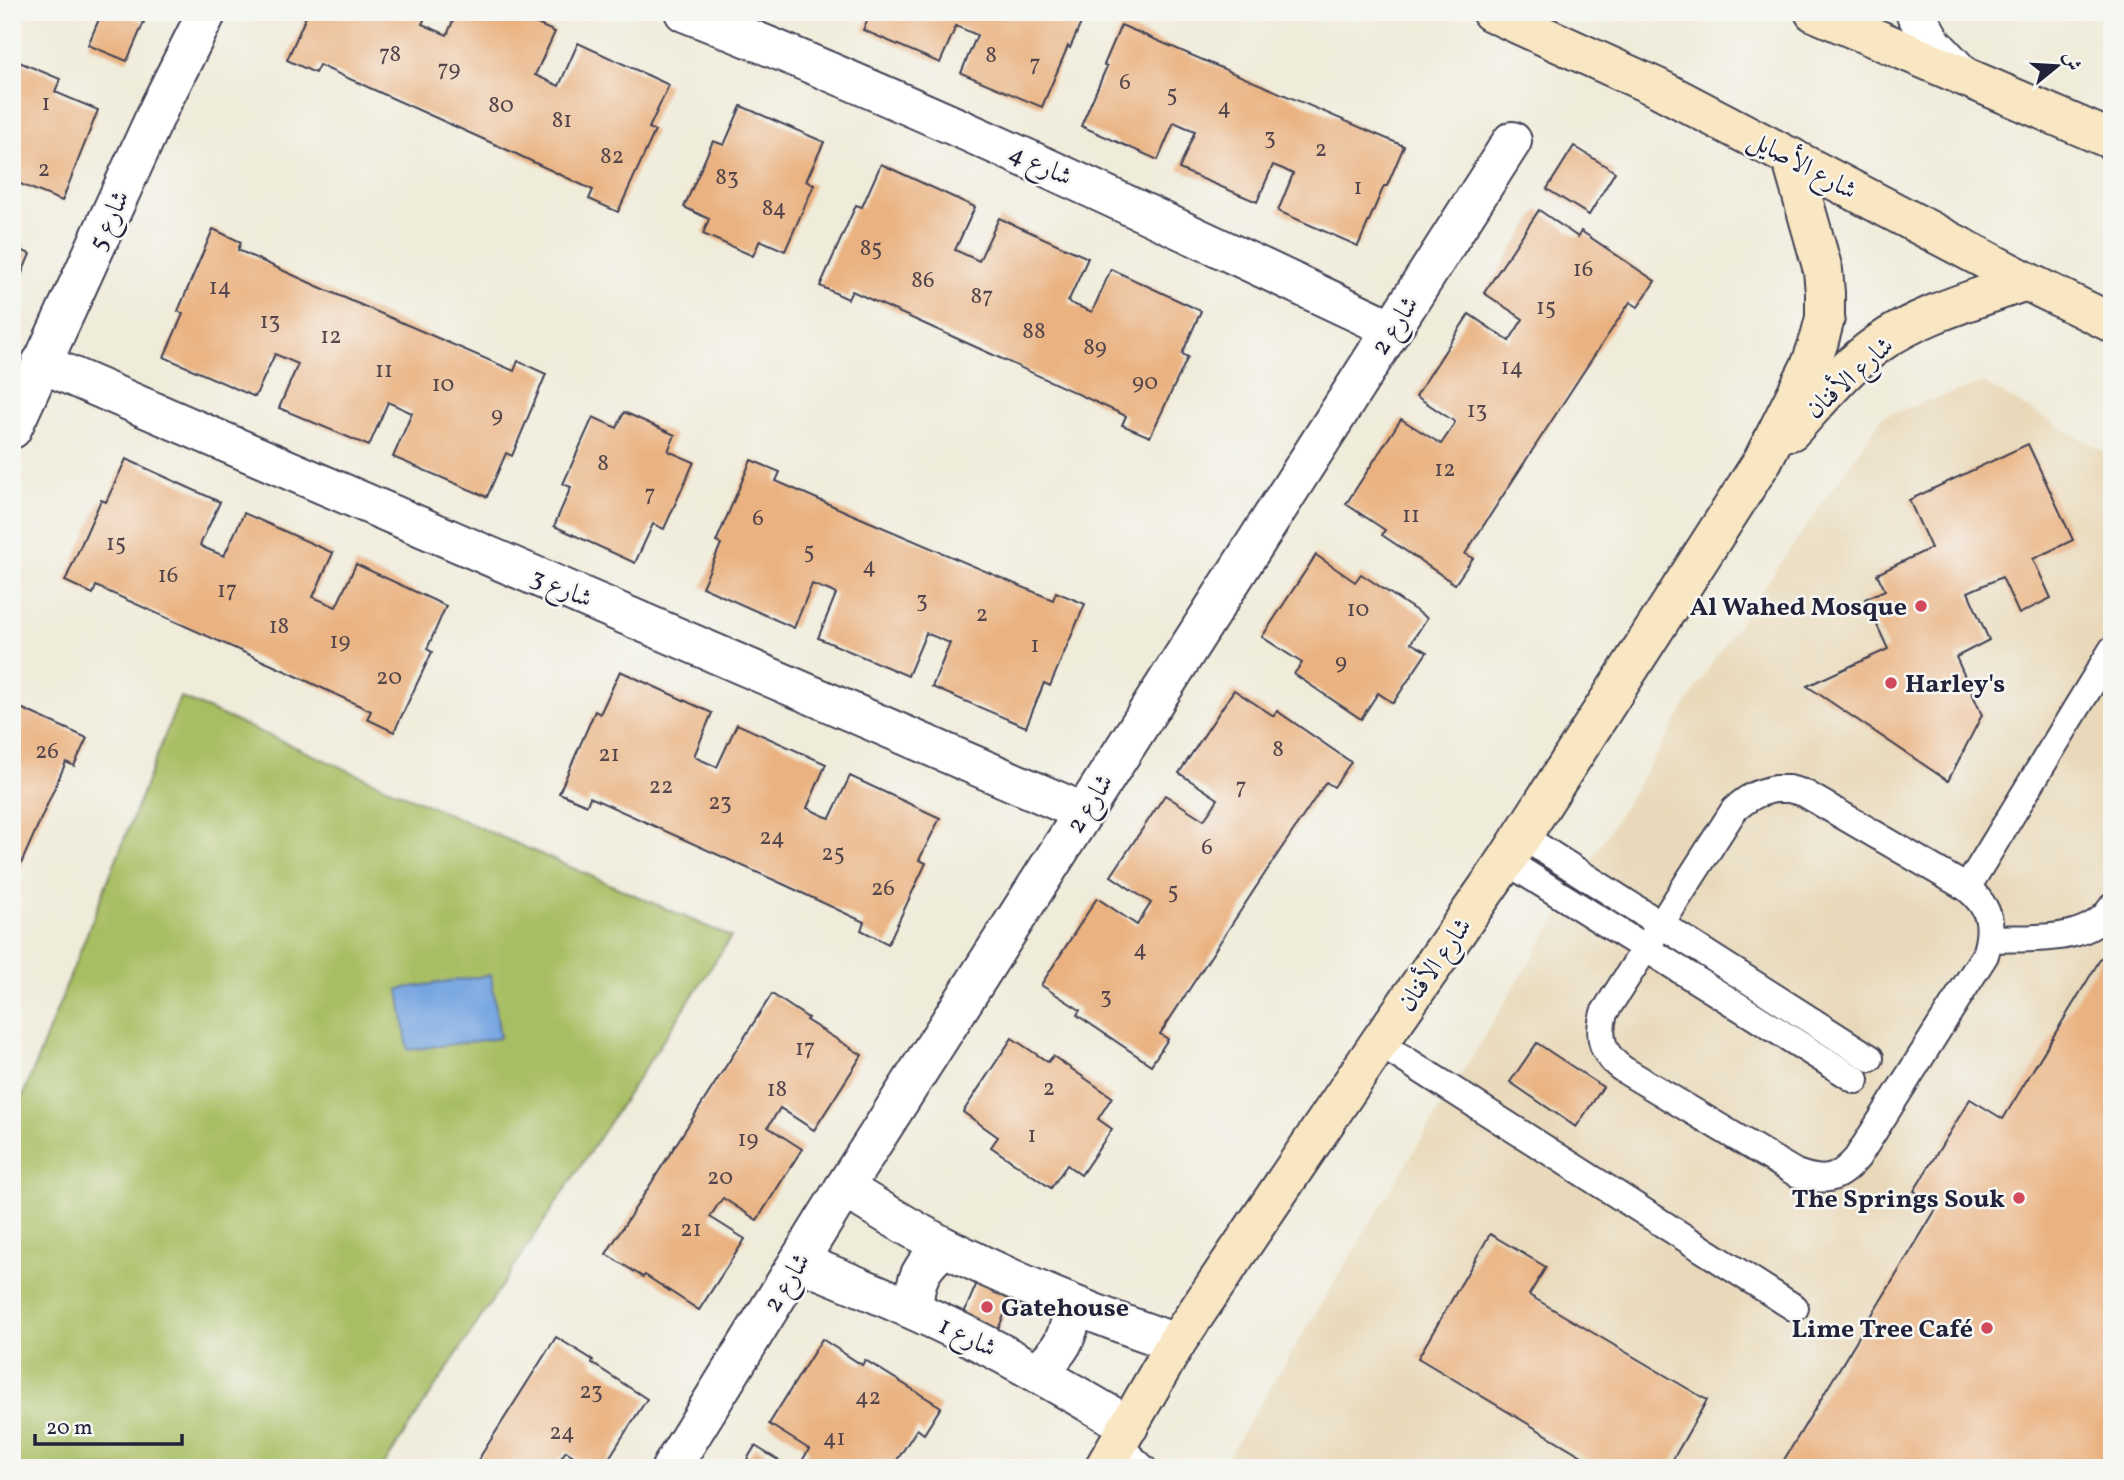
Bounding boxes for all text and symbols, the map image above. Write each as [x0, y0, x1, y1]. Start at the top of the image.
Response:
north arrow [2022, 32, 2092, 102]
house number: 78 [379, 39, 401, 71]
house number: 8 [985, 40, 997, 72]
text: ش [2056, 48, 2087, 74]
house number: 7 [1029, 49, 1041, 81]
house number: 79 [438, 54, 460, 86]
house number: 6 [1119, 67, 1131, 99]
house number: 5 [1166, 79, 1178, 111]
house number: 1 [42, 88, 50, 120]
house number: 80 [488, 90, 514, 122]
house number: 4 [1217, 92, 1231, 124]
house number: 81 [552, 105, 572, 137]
street label: شارع الأصايل [1740, 120, 1864, 211]
house number: 3 [1264, 122, 1276, 154]
house number: 2 [1315, 134, 1327, 166]
street label: شارع 4 [1002, 136, 1078, 198]
house number: 82 [600, 141, 624, 173]
house number: 2 [38, 154, 50, 186]
house number: 83 [715, 162, 739, 194]
house number: 1 [1354, 172, 1362, 204]
street label: شارع 5 [80, 185, 141, 258]
house number: 84 [762, 193, 786, 225]
house number: 85 [860, 233, 882, 265]
house number: 16 [1573, 254, 1593, 286]
house number: 86 [911, 265, 935, 297]
house number: 14 [209, 272, 231, 304]
house number: 87 [971, 281, 993, 313]
street label: شارع 2 [1363, 289, 1430, 364]
house number: 15 [1536, 292, 1556, 324]
house number: 13 [260, 306, 280, 338]
house number: 88 [1022, 316, 1046, 348]
house number: 12 [320, 321, 342, 353]
street label: شارع الأفنان [1797, 328, 1904, 429]
house number: 89 [1083, 332, 1107, 364]
house number: 14 [1501, 352, 1523, 384]
house number: 11 [375, 355, 393, 387]
house number: 90 [1132, 367, 1158, 399]
house number: 10 [432, 369, 454, 401]
house number: 13 [1467, 395, 1487, 427]
house number: 9 [491, 400, 503, 432]
house number: 8 [597, 448, 609, 480]
house number: 12 [1434, 454, 1456, 486]
house number: 7 [644, 479, 656, 511]
house number: 11 [1402, 500, 1420, 532]
house number: 6 [752, 503, 764, 535]
house number: 15 [106, 528, 126, 560]
house number: 5 [803, 536, 815, 568]
house number: 4 [862, 551, 876, 583]
house number: 16 [158, 560, 178, 592]
street label: شارع 3 [524, 560, 598, 620]
house number: 17 [217, 575, 237, 607]
house number: 3 [916, 585, 928, 617]
place label: Al Wahed Mosque [1690, 590, 1907, 626]
house number: 10 [1347, 594, 1369, 626]
marker: Al Wahed Mosque [1913, 598, 1929, 614]
house number: 2 [976, 599, 988, 631]
house number: 18 [269, 611, 289, 643]
house number: 19 [330, 626, 350, 658]
house number: 1 [1031, 630, 1039, 662]
house number: 9 [1335, 647, 1347, 679]
house number: 20 [376, 662, 402, 694]
place label: Harley's [1905, 667, 2005, 703]
marker: Harley's [1883, 675, 1899, 691]
house number: 8 [1272, 734, 1284, 766]
house number: 26 [35, 736, 59, 768]
house number: 21 [598, 739, 620, 771]
street label: شارع 2 [1058, 767, 1125, 842]
house number: 22 [649, 771, 673, 803]
house number: 7 [1235, 772, 1247, 804]
house number: 23 [708, 787, 732, 819]
house number: 24 [759, 822, 785, 854]
house number: 6 [1201, 832, 1213, 864]
house number: 25 [821, 838, 845, 870]
house number: 26 [871, 873, 895, 905]
house number: 5 [1167, 876, 1179, 908]
street label: شارع الأفنان [1388, 910, 1483, 1021]
house number: 4 [1133, 934, 1147, 966]
house number: 3 [1100, 981, 1112, 1013]
house number: 17 [795, 1033, 815, 1065]
house number: 2 [1043, 1073, 1055, 1105]
house number: 18 [767, 1074, 787, 1106]
house number: 1 [1028, 1120, 1036, 1152]
house number: 19 [738, 1124, 758, 1156]
house number: 20 [707, 1162, 733, 1194]
place label: The Springs Souk [1792, 1182, 2005, 1218]
marker: The Springs Souk [2011, 1190, 2027, 1206]
house number: 21 [680, 1214, 702, 1246]
street label: شارع 2 [755, 1246, 822, 1321]
place label: Gatehouse [1001, 1291, 1129, 1327]
marker: Gatehouse [979, 1299, 995, 1315]
street label: شارع 1 [931, 1308, 1002, 1369]
place label: Lime Tree Café [1791, 1312, 1973, 1348]
marker: Lime Tree Café [1979, 1320, 1995, 1336]
house number: 23 [579, 1376, 603, 1408]
house number: 42 [855, 1382, 881, 1414]
scale bar [35, 1403, 182, 1447]
text: 20 m [46, 1414, 92, 1443]
house number: 24 [549, 1417, 575, 1449]
house number: 41 [823, 1423, 845, 1455]

